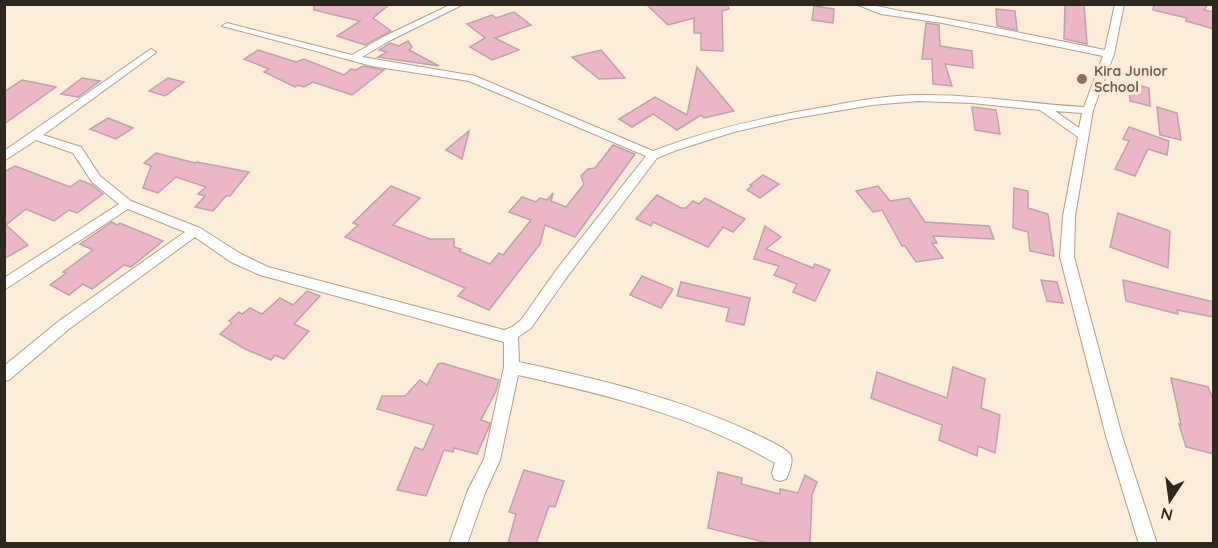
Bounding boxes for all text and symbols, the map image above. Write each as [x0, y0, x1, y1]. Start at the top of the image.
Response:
place label: Kira Junior School [1094, 62, 1168, 96]
marker: Kira Junior School [1075, 72, 1089, 86]
north arrow [1140, 470, 1200, 530]
text: N [1159, 504, 1175, 526]

